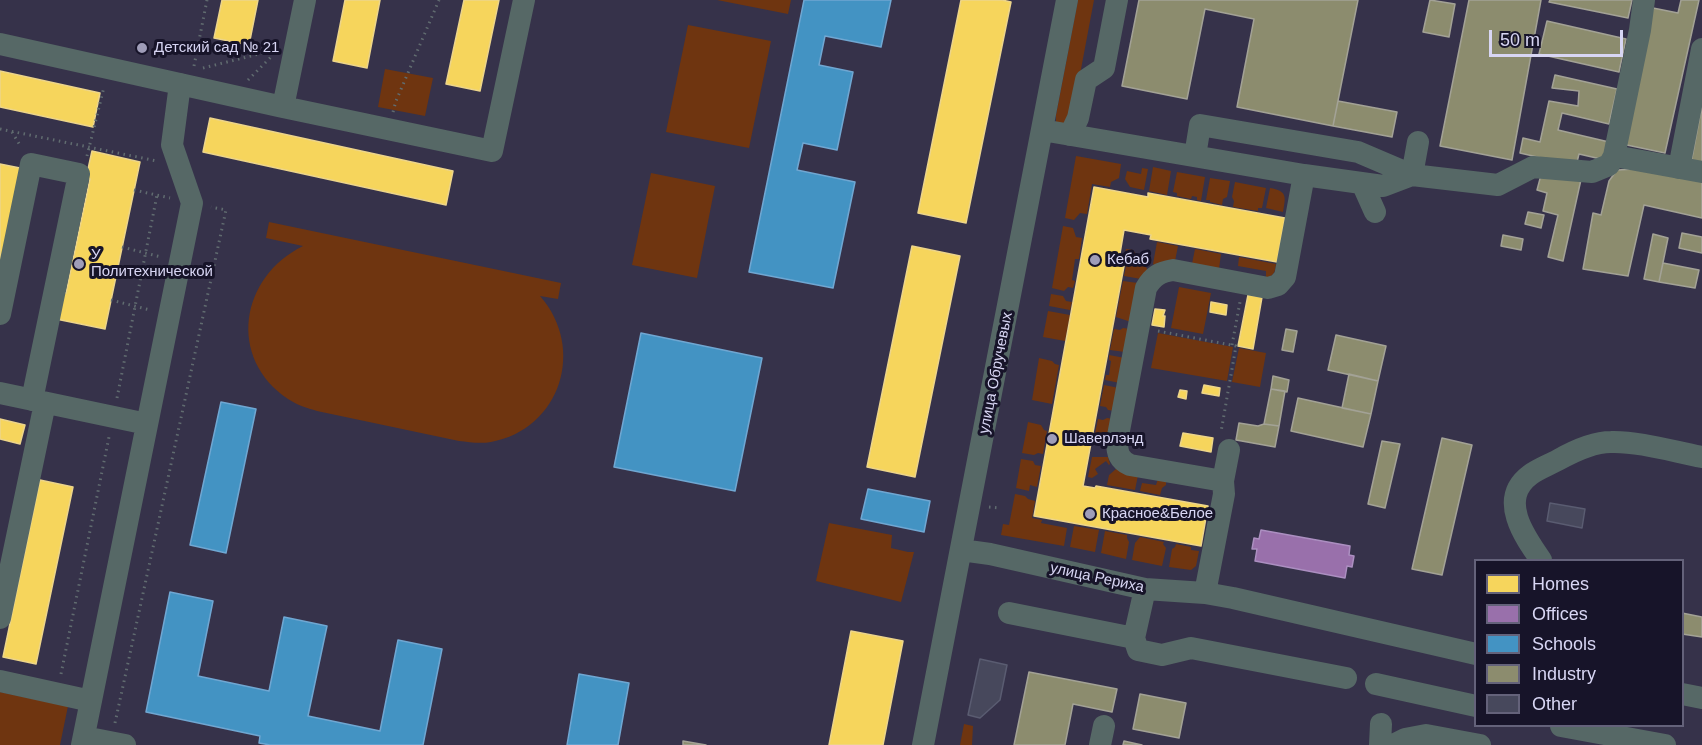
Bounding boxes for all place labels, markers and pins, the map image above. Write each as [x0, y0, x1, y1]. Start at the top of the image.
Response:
place label: Детский сад № 21 [154, 39, 279, 57]
marker: Детский сад № 21 [135, 41, 149, 55]
place label: У Политехнической [91, 246, 213, 281]
place label: Кебаб [1107, 251, 1149, 269]
marker: Кебаб [1088, 253, 1102, 267]
marker: У Политехнической [72, 257, 86, 271]
place label: Шаверлэнд [1064, 430, 1144, 448]
marker: Шаверлэнд [1045, 432, 1059, 446]
place label: Красное&Белое [1102, 505, 1213, 523]
marker: Красное&Белое [1083, 507, 1097, 521]

